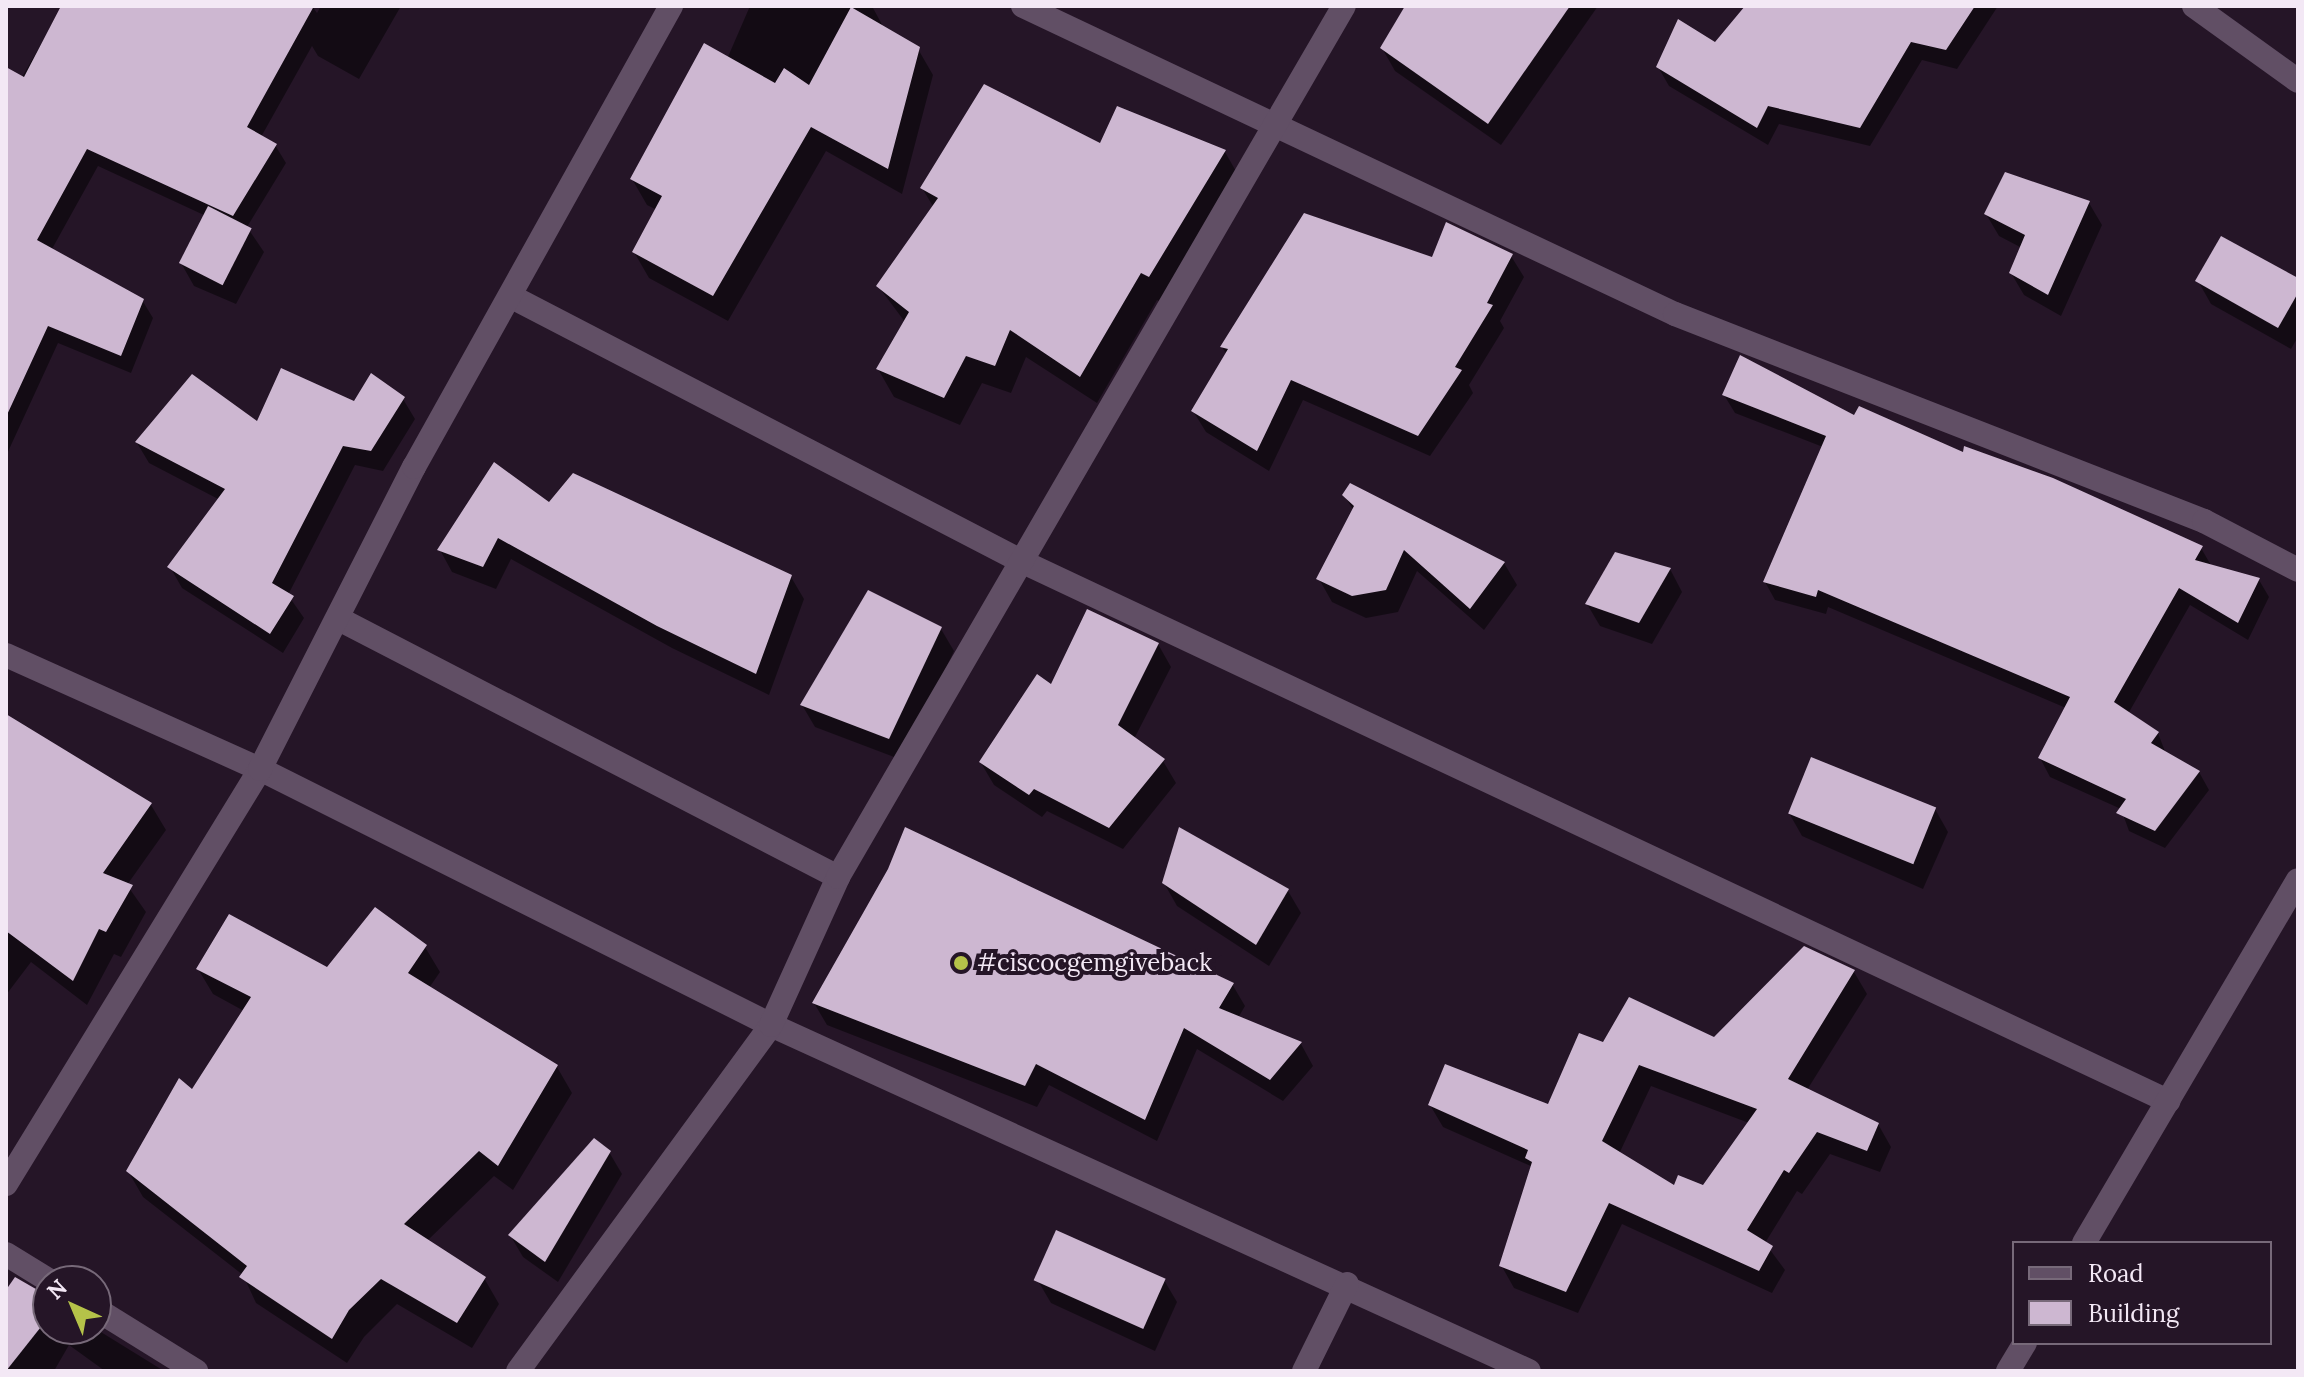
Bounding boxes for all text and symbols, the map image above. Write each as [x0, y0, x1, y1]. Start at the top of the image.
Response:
place label: #ciscocgemgiveback [977, 949, 1212, 977]
marker: #ciscocgemgiveback [952, 954, 970, 972]
legend [2012, 1241, 2272, 1345]
text: Road [2088, 1258, 2144, 1289]
north arrow [32, 1265, 112, 1345]
text: N [41, 1273, 73, 1305]
text: Building [2088, 1298, 2179, 1329]

